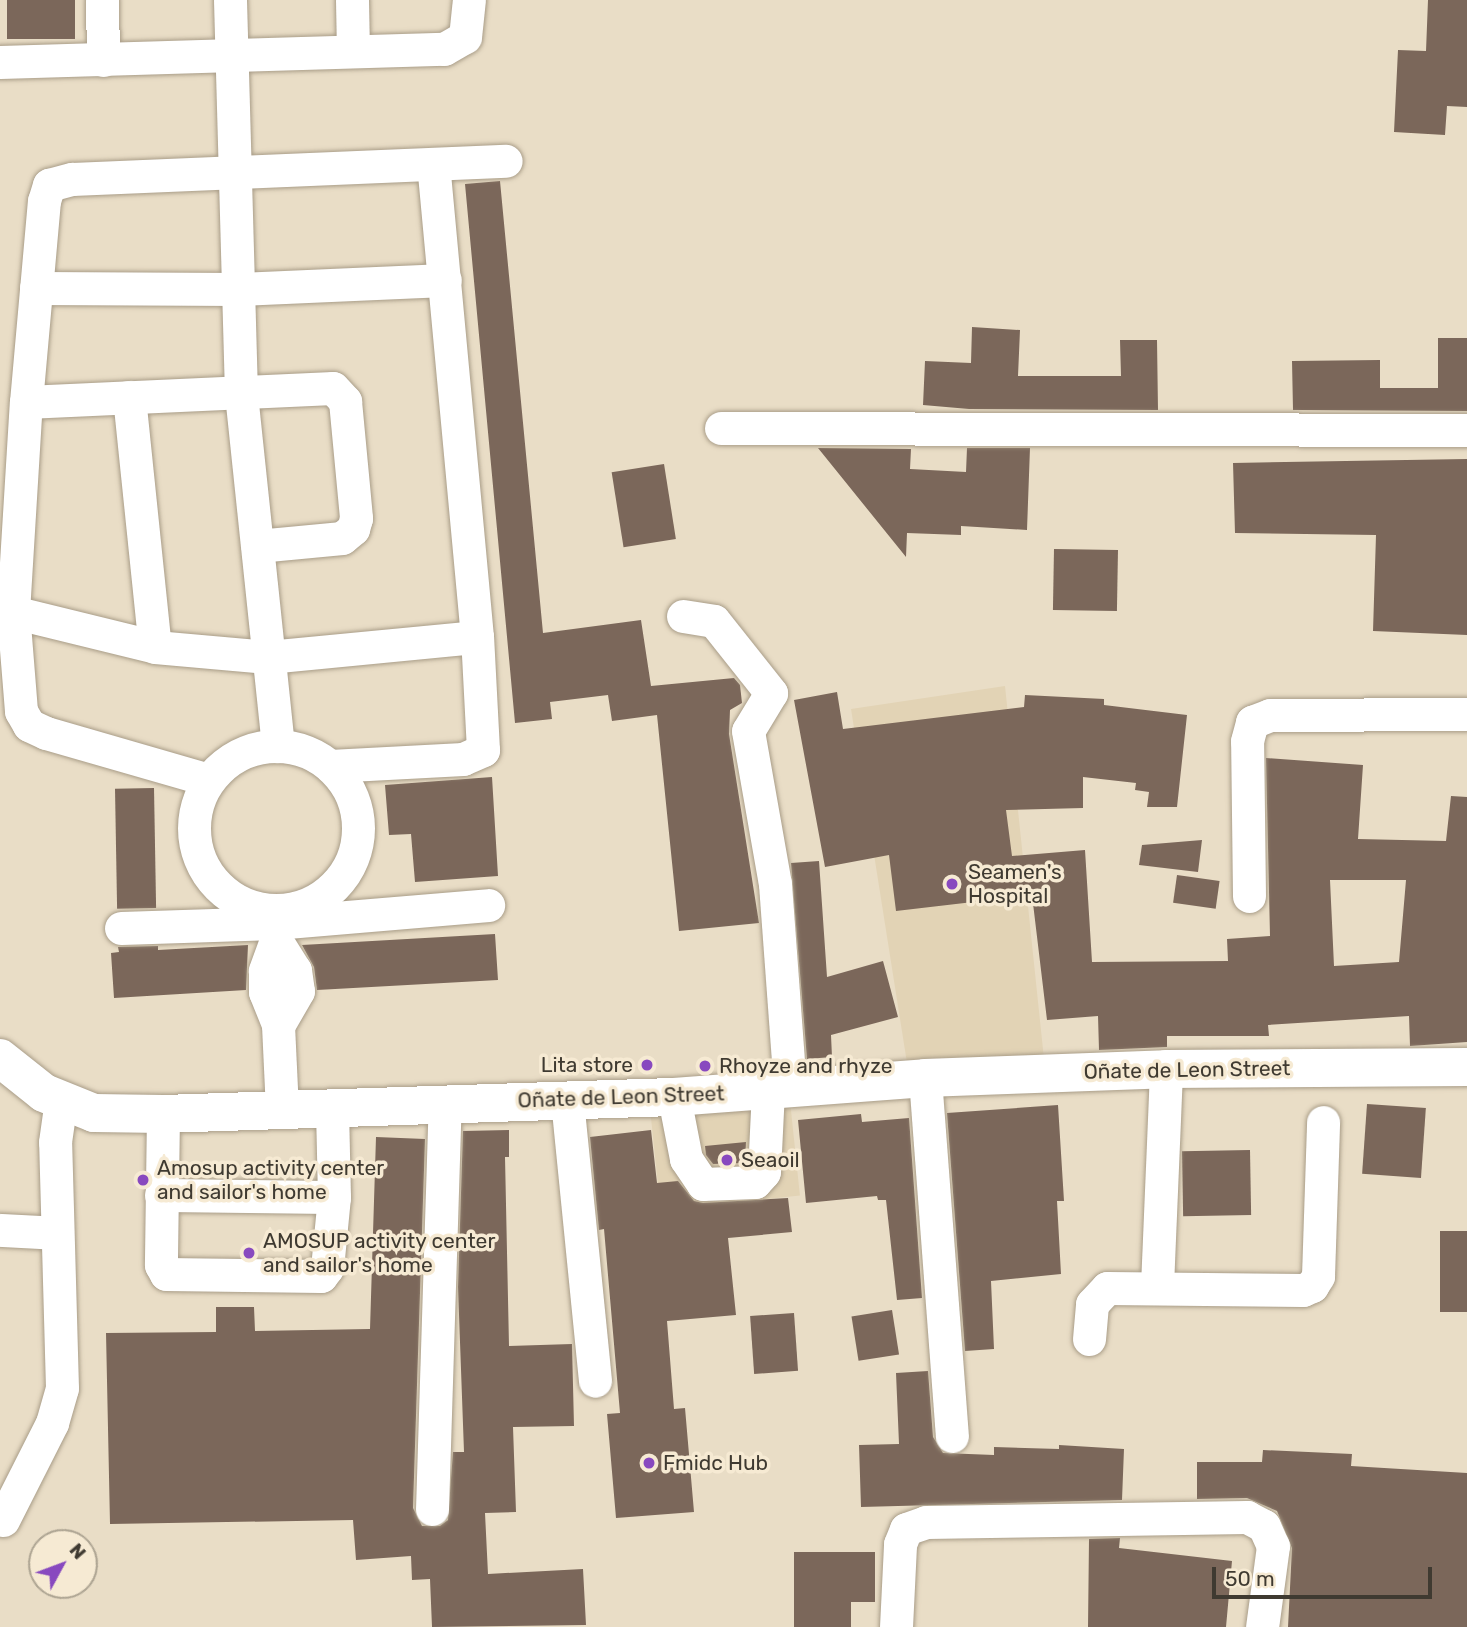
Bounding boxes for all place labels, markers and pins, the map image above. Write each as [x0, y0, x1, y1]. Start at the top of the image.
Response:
place label: Seamen's Hospital [968, 859, 1062, 909]
marker: Seamen's Hospital [942, 874, 962, 894]
place label: Lita store [541, 1052, 633, 1078]
place label: Rhoyze and rhyze [719, 1053, 892, 1079]
marker: Lita store [639, 1057, 655, 1073]
marker: Rhoyze and rhyze [697, 1058, 713, 1074]
place label: Seaoil [741, 1147, 800, 1173]
marker: Seaoil [719, 1152, 735, 1168]
place label: Amosup activity center and sailor's home [157, 1155, 385, 1205]
marker: Amosup activity center and sailor's home [135, 1172, 151, 1188]
place label: AMOSUP activity center and sailor's home [263, 1228, 496, 1278]
marker: AMOSUP activity center and sailor's home [241, 1245, 257, 1261]
place label: Fmidc Hub [663, 1450, 768, 1476]
marker: Fmidc Hub [641, 1455, 657, 1471]

